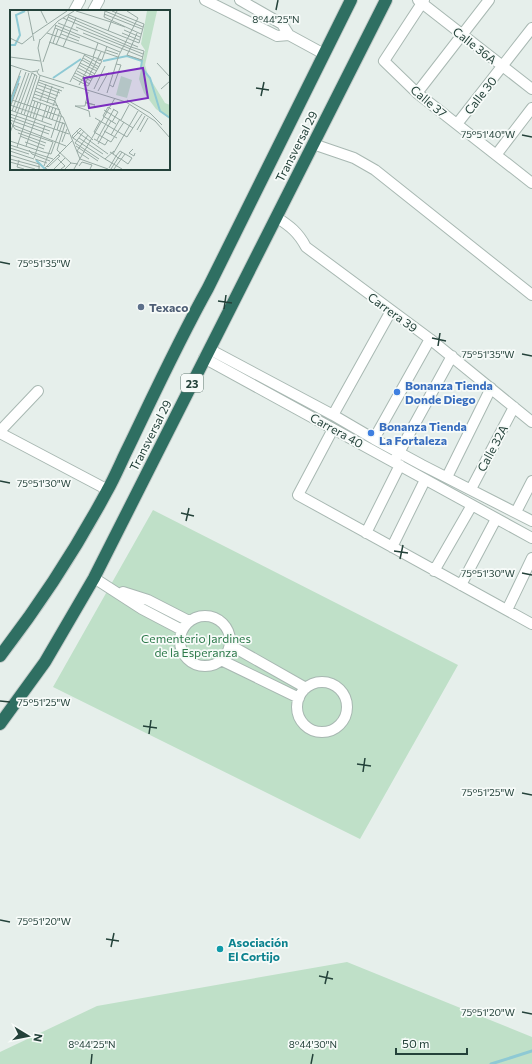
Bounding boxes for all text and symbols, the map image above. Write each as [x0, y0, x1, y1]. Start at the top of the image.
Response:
inset map [10, 10, 170, 170]
text: 8°44'25"N [252, 13, 300, 25]
street label: Calle 36A [450, 24, 500, 66]
street label: Calle 30 [461, 73, 499, 117]
street label: Calle 37 [408, 82, 450, 120]
street label: Transversal 29 [272, 108, 320, 184]
text: 75°51'40"W [461, 128, 515, 140]
text: 75°51'35"W [17, 257, 71, 269]
street label: Carrera 39 [366, 289, 420, 335]
place label: Texaco [149, 300, 188, 314]
marker: Texaco [136, 302, 146, 312]
text: 75°51'35"W [461, 348, 515, 360]
road number: 23 [181, 374, 203, 392]
place label: Bonanza Tienda Donde Diego [405, 378, 493, 406]
marker: Bonanza Tienda Donde Diego [392, 387, 402, 397]
street label: Transversal 29 [126, 397, 174, 473]
street label: Carrera 40 [308, 410, 366, 450]
place label: Bonanza Tienda La Fortaleza [379, 419, 467, 447]
street label: Calle 32A [474, 422, 510, 474]
marker: Bonanza Tienda La Fortaleza [366, 428, 376, 438]
text: 75°51'30"W [17, 477, 71, 489]
text: 75°51'30"W [461, 567, 515, 579]
park label: Cementerio Jardines de la Esperanza [141, 631, 251, 659]
text: 75°51'25"W [18, 696, 70, 708]
text: 75°51'25"W [462, 786, 514, 798]
text: 75°51'20"W [17, 915, 71, 927]
place label: Asociación El Cortijo [228, 935, 288, 963]
marker: Asociación El Cortijo [215, 944, 225, 954]
text: 75°51'20"W [461, 1006, 515, 1018]
north arrow [8, 1016, 48, 1056]
scale bar [396, 1030, 467, 1056]
text: N [31, 1033, 45, 1043]
text: 50 m [402, 1036, 430, 1050]
text: 8°44'25"N [68, 1038, 116, 1050]
text: 8°44'30"N [289, 1038, 337, 1050]

